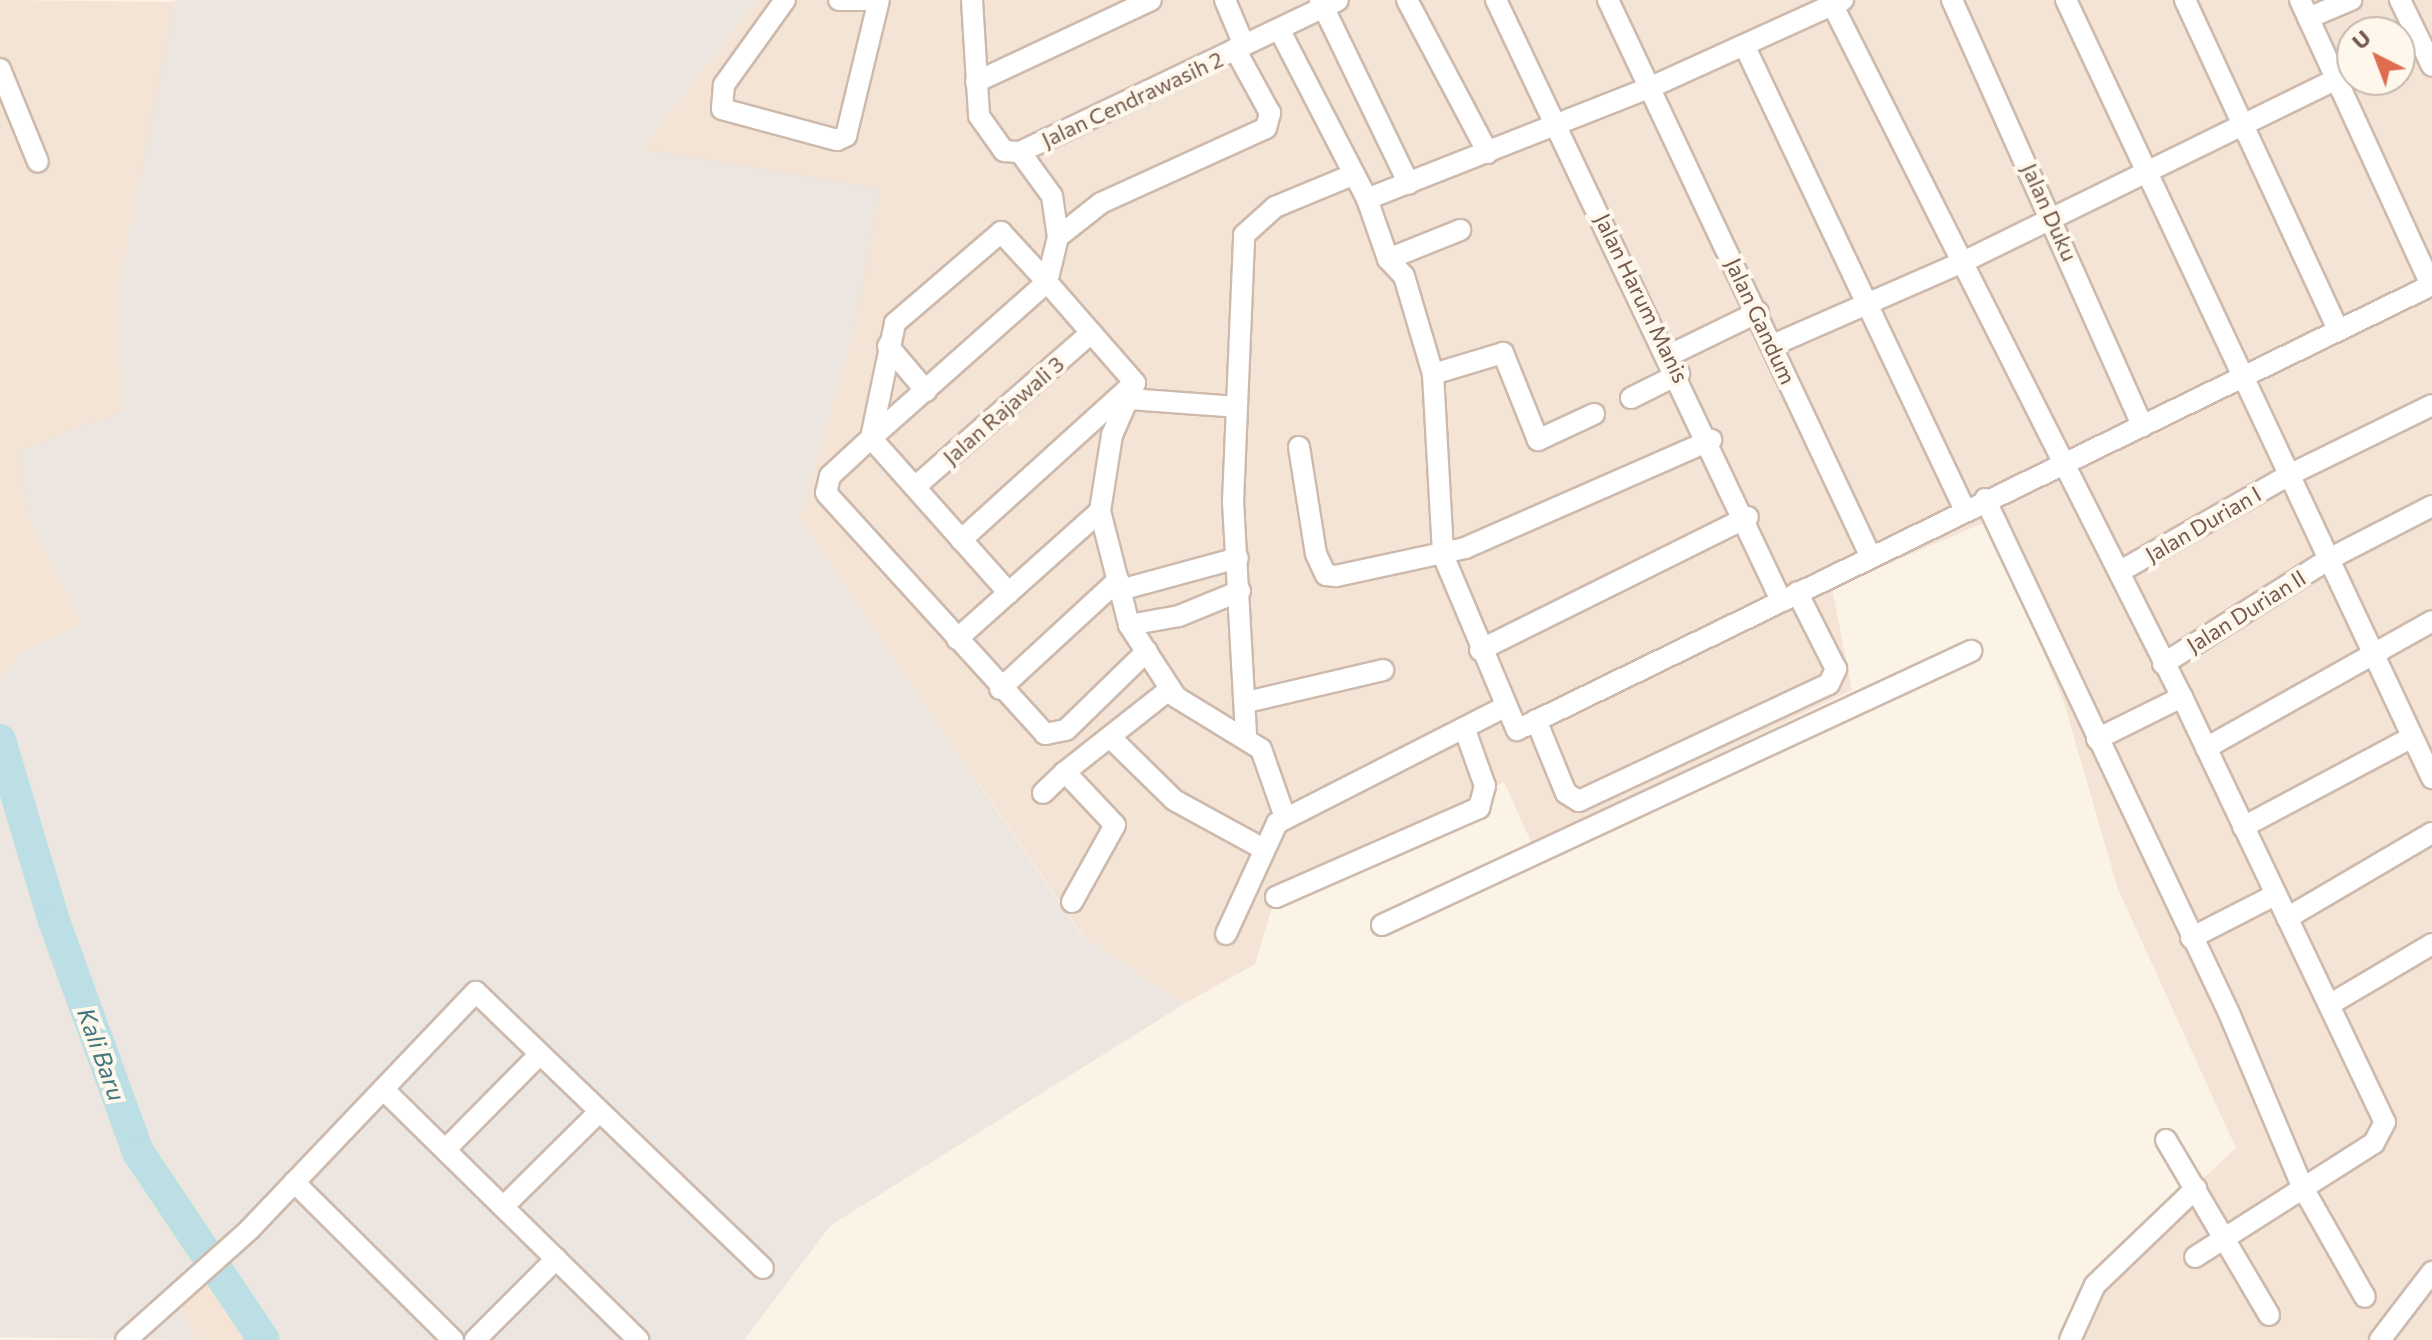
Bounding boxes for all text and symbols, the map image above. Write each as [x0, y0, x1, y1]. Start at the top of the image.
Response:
north arrow [2336, 16, 2416, 96]
text: U [2346, 24, 2376, 55]
street label: Jalan Cendrawasih 2 [1037, 45, 1227, 153]
street label: Jalan Duku [2017, 159, 2083, 265]
street label: Jalan Harum Manis [1590, 209, 1694, 387]
street label: Jalan Gandum [1720, 254, 1802, 388]
street label: Jalan Rajawali 3 [937, 350, 1069, 470]
street label: Jalan Durian I [2140, 480, 2266, 568]
street label: Jalan Durian II [2182, 564, 2310, 658]
water label: Kali Baru [72, 1004, 132, 1104]

